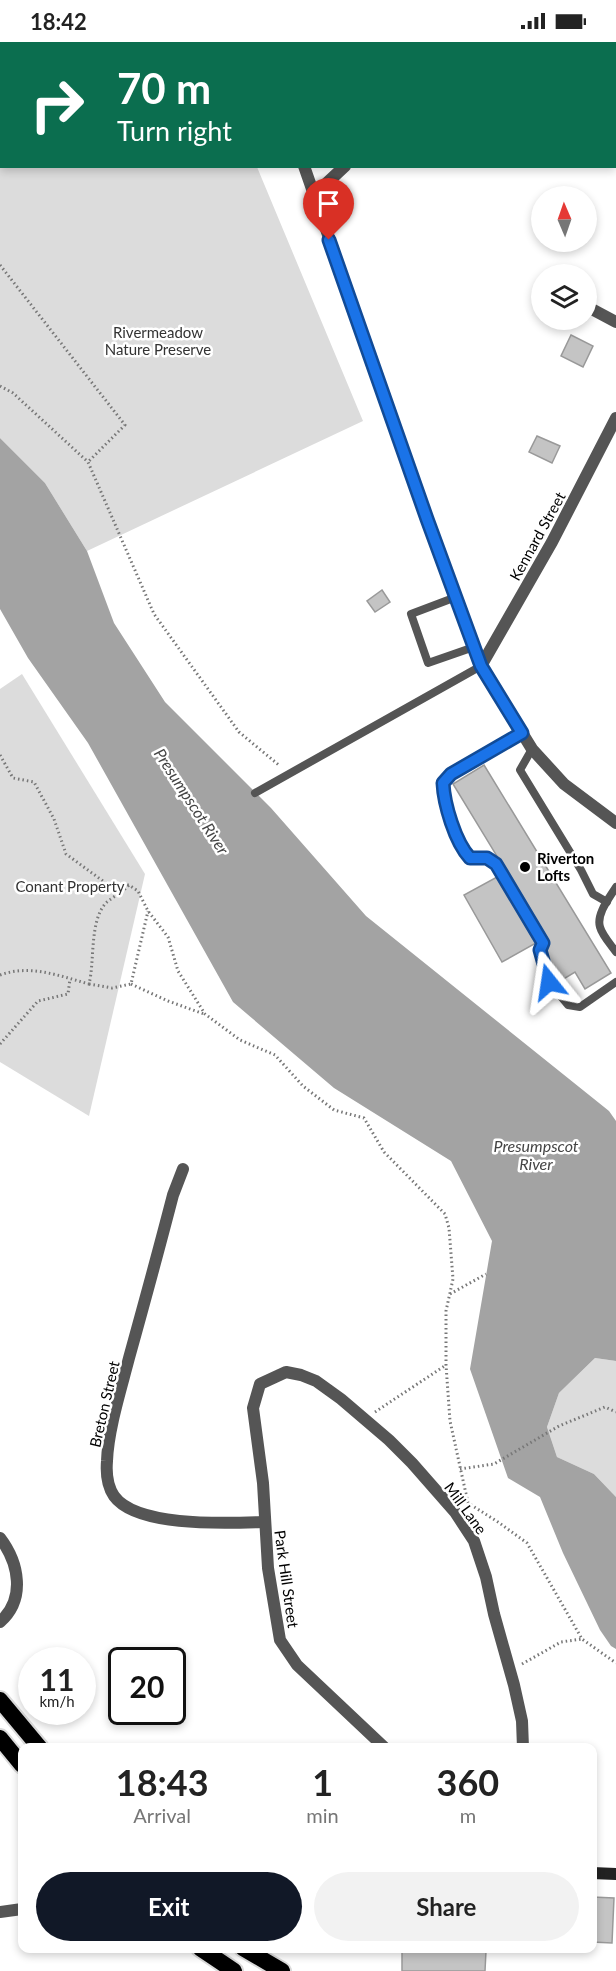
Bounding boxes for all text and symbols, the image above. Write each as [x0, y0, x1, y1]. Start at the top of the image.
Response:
text: 18:42 [30, 8, 87, 35]
text: 70 m [117, 63, 211, 113]
icon: right [18, 66, 96, 144]
text: Turn right [117, 114, 232, 147]
pin [303, 178, 354, 240]
north arrow [531, 186, 597, 252]
map controls [531, 186, 597, 330]
icon: arrive [312, 187, 345, 220]
button: layers [531, 264, 597, 330]
park label: Rivermeadow Nature Preserve [105, 323, 211, 358]
street label: Kennard Street [505, 488, 569, 583]
water label: Presumpscot River [151, 745, 234, 858]
place label: Riverton Lofts [537, 849, 594, 884]
marker: Riverton Lofts [518, 860, 532, 874]
park label: Conant Property [15, 877, 125, 895]
position arrow [517, 950, 581, 1014]
water label: Presumpscot River [494, 1136, 579, 1173]
street label: Breton Street [85, 1358, 123, 1449]
street label: Mill Lane [441, 1479, 491, 1538]
street label: Park Hill Street [271, 1529, 303, 1630]
speed limit sign: 20 [108, 1647, 186, 1725]
text: 11 [40, 1661, 74, 1697]
text: km/h [39, 1692, 75, 1710]
text: 18:43 [116, 1760, 209, 1804]
text: 1 [312, 1760, 333, 1804]
text: 360 [437, 1760, 499, 1804]
text: Arrival [133, 1803, 191, 1827]
text: min [306, 1803, 339, 1827]
text: m [460, 1803, 476, 1827]
button: Exit [36, 1872, 302, 1941]
button: Share [314, 1872, 579, 1941]

